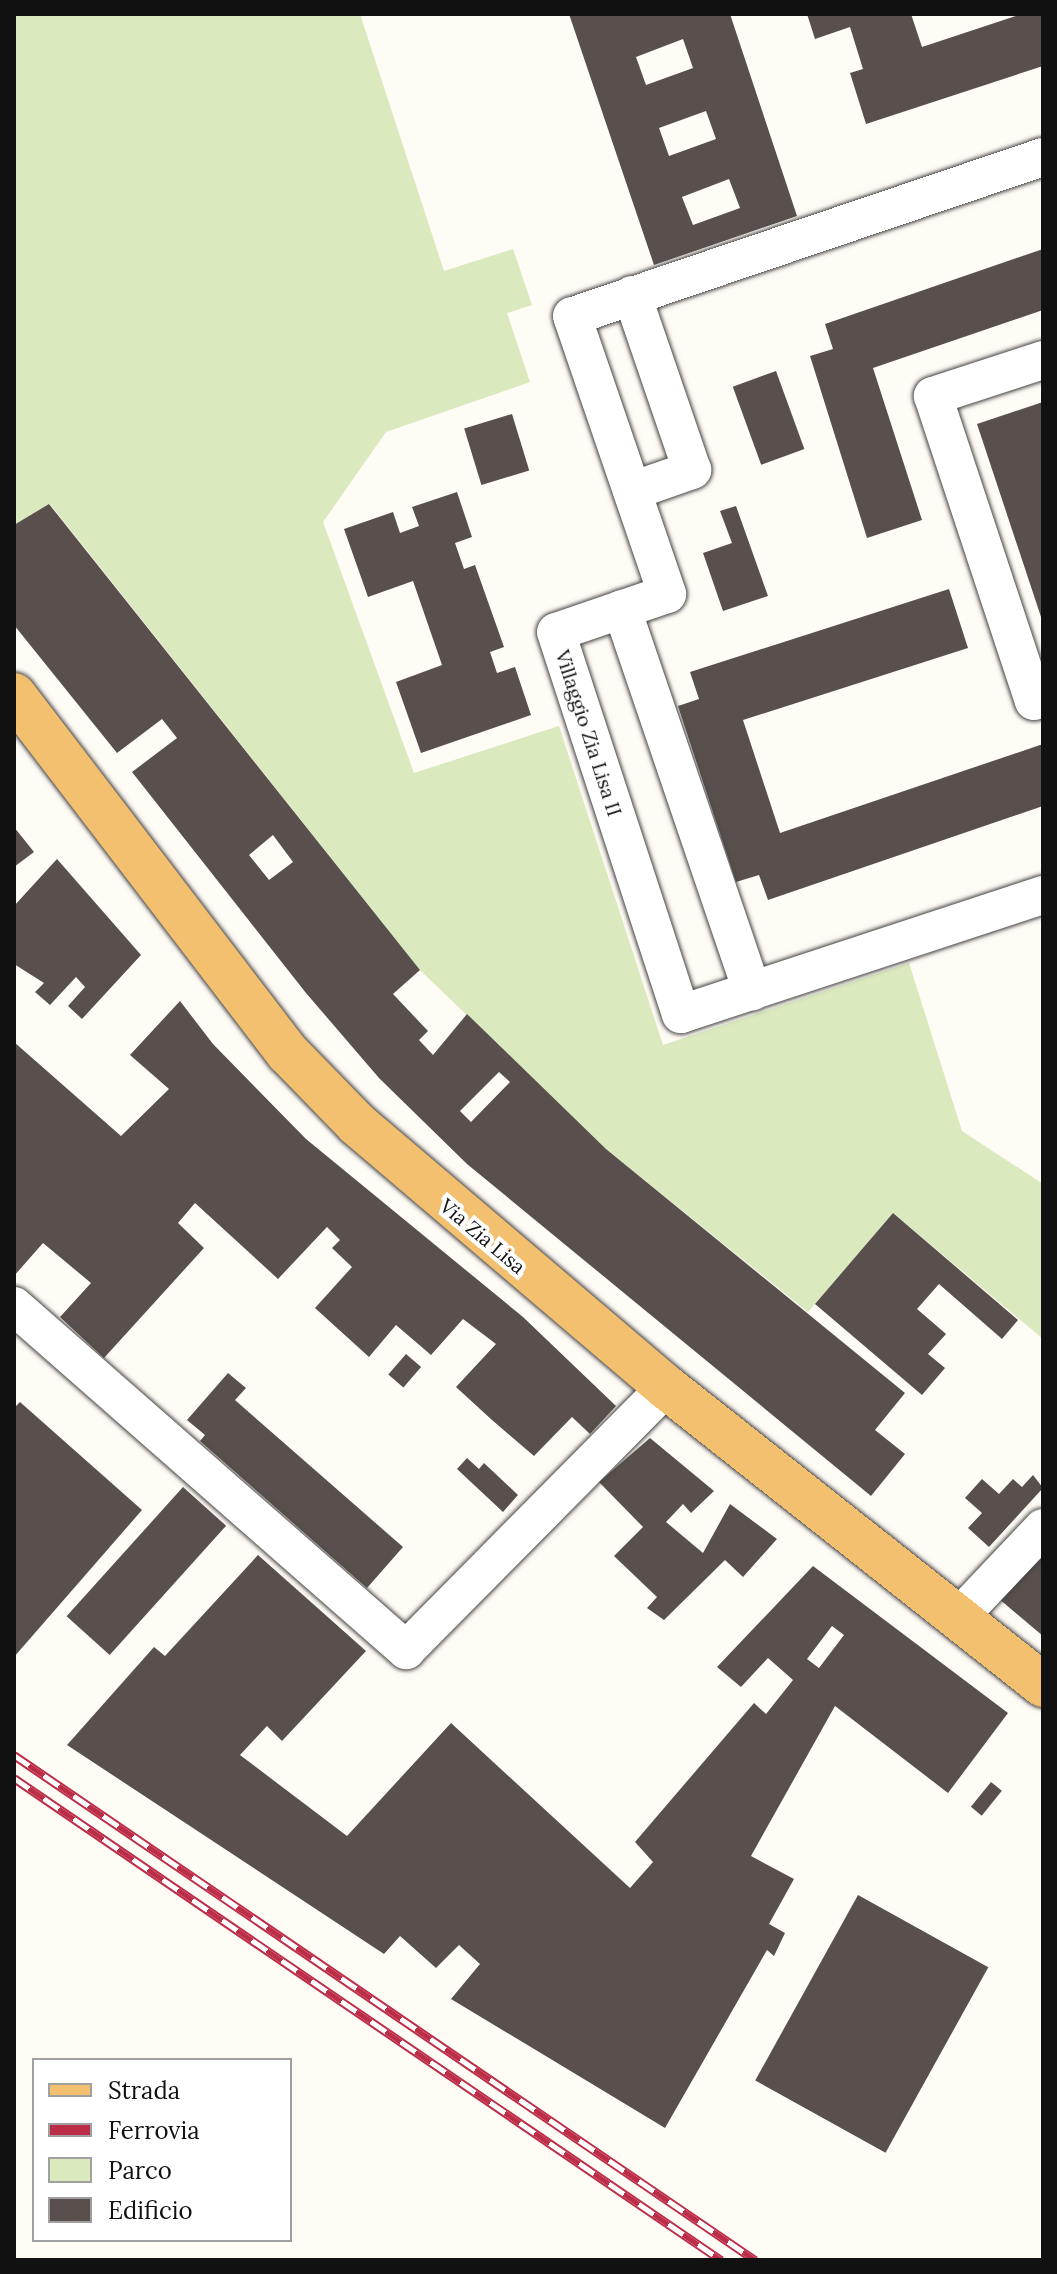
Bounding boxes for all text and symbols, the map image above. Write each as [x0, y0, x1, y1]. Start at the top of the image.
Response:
street label: Villaggio Zia Lisa II [551, 647, 627, 819]
street label: Via Zia Lisa [435, 1193, 531, 1279]
legend [32, 2058, 292, 2242]
text: Strada [108, 2075, 180, 2106]
text: Ferrovia [108, 2115, 200, 2146]
text: Parco [108, 2155, 172, 2186]
text: Edificio [108, 2195, 193, 2226]

